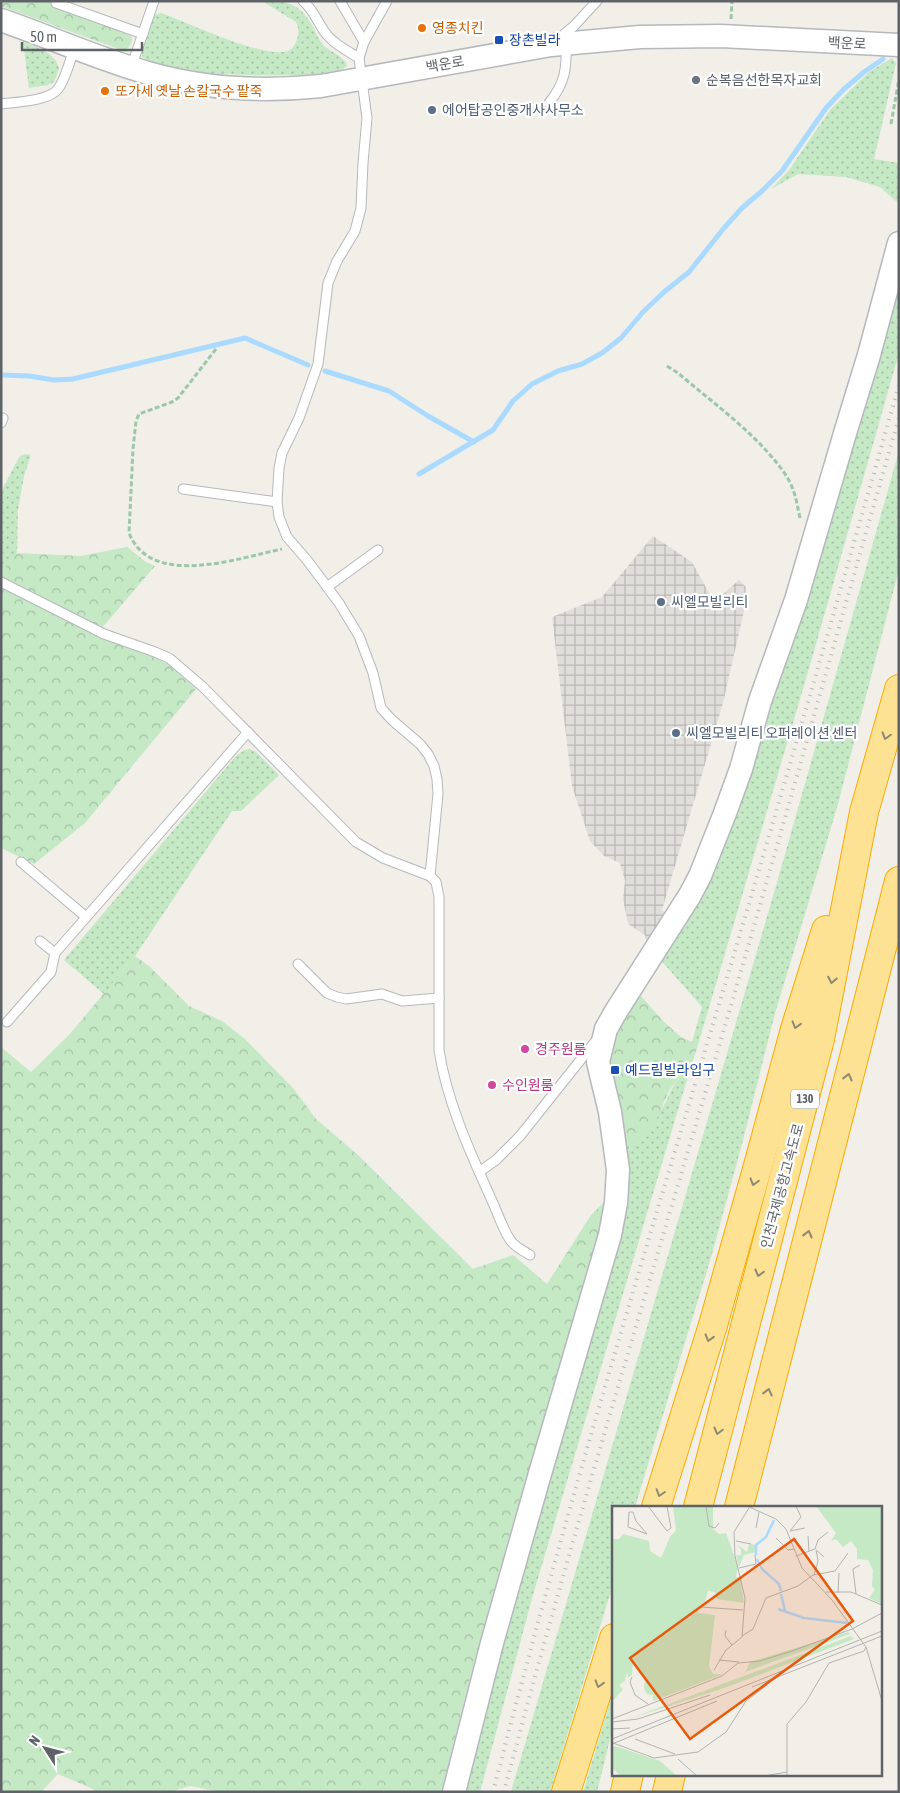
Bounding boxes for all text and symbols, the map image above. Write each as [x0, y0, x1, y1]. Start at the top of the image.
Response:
scale bar [22, 20, 142, 52]
place label: 영종치킨 [432, 20, 484, 36]
marker: 영종치킨 [416, 22, 428, 34]
text: 50 m [30, 28, 57, 45]
place label: 장촌빌라 [509, 32, 561, 48]
marker: 장촌빌라 [493, 34, 505, 46]
street label: 백운로 [827, 34, 867, 52]
street label: 백운로 [425, 53, 466, 75]
place label: 순복음선한목자교회 [706, 72, 822, 88]
marker: 순복음선한목자교회 [690, 74, 702, 86]
place label: 또가세 옛날 손칼국수 팥죽 [115, 83, 263, 99]
marker: 또가세 옛날 손칼국수 팥죽 [99, 85, 111, 97]
place label: 에어탑공인중개사사무소 [442, 102, 584, 118]
marker: 에어탑공인중개사사무소 [426, 104, 438, 116]
place label: 씨엘모빌리티 [671, 594, 748, 610]
marker: 씨엘모빌리티 [655, 596, 667, 608]
place label: 씨엘모빌리티 오퍼레이션 센터 [686, 725, 857, 741]
marker: 씨엘모빌리티 오퍼레이션 센터 [670, 727, 682, 739]
one-way arrow [881, 731, 891, 739]
one-way arrow [827, 975, 838, 984]
one-way arrow [792, 1020, 802, 1028]
place label: 경주원룸 [535, 1041, 587, 1057]
marker: 경주원룸 [519, 1043, 531, 1055]
place label: 예드림빌라입구 [625, 1062, 715, 1078]
marker: 예드림빌라입구 [609, 1064, 621, 1076]
one-way arrow [842, 1072, 853, 1081]
place label: 수인원룸 [502, 1077, 554, 1093]
marker: 수인원룸 [486, 1079, 498, 1091]
road number: 130 [791, 1090, 819, 1108]
street label: 인천국제공항고속도로 [758, 1122, 806, 1250]
one-way arrow [749, 1177, 759, 1185]
one-way arrow [802, 1230, 813, 1239]
one-way arrow [754, 1269, 765, 1278]
one-way arrow [704, 1333, 714, 1341]
one-way arrow [762, 1387, 773, 1396]
one-way arrow [713, 1426, 724, 1435]
one-way arrow [656, 1488, 666, 1496]
inset map [612, 1506, 882, 1776]
one-way arrow [595, 1680, 605, 1688]
north arrow [20, 1723, 70, 1773]
text: N [26, 1732, 43, 1748]

